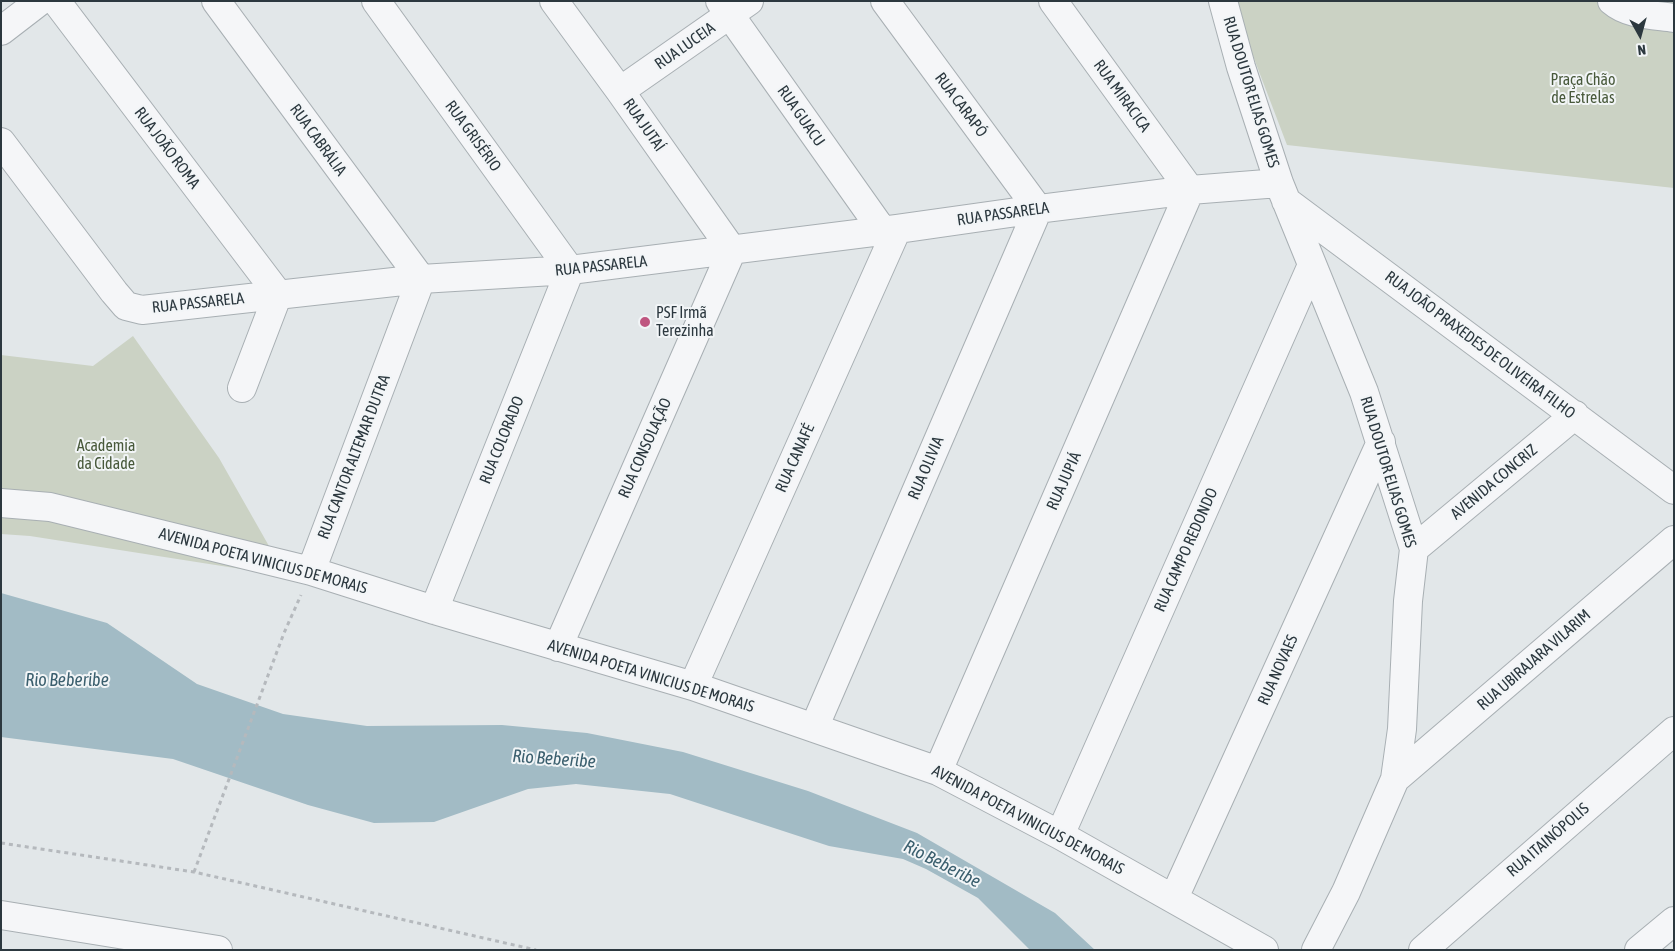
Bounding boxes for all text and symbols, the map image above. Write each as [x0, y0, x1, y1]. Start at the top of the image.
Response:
north arrow [1615, 10, 1665, 60]
street label: RUA DOUTOR ELIAS GOMES [1219, 14, 1283, 170]
street label: RUA LUCEIA [651, 18, 719, 74]
text: N [1637, 41, 1647, 58]
street label: RUA MIRACICA [1089, 56, 1155, 136]
street label: RUA CARAPÓ [931, 69, 991, 141]
park label: Praça Chão de Estrelas [1550, 70, 1616, 108]
street label: RUA GUACU [773, 82, 829, 150]
street label: RUA JUTAÍ [619, 95, 669, 155]
street label: RUA GRISÉRIO [441, 97, 505, 175]
street label: RUA CABRÁLIA [286, 100, 350, 180]
street label: RUA JOÃO ROMA [130, 103, 204, 193]
street label: RUA PASSARELA [956, 198, 1050, 230]
street label: RUA PASSARELA [554, 252, 648, 280]
street label: RUA JOÃO PRAXEDES DE OLIVEIRA FILHO [1381, 267, 1579, 423]
street label: RUA PASSARELA [151, 289, 245, 317]
place label: PSF Irmã Terezinha [656, 303, 714, 341]
marker: PSF Irmã Terezinha [638, 315, 652, 329]
street label: RUA CANTOR ALTEMAR DUTRA [314, 372, 394, 542]
street label: RUA COLORADO [476, 393, 528, 487]
street label: RUA DOUTOR ELIAS GOMES [1356, 394, 1420, 550]
street label: RUA CONSOLAÇÃO [614, 395, 676, 501]
street label: RUA CANAFÉ [771, 421, 819, 495]
street label: RUA OLIVIA [904, 433, 948, 503]
park label: Academia da Cidade [77, 436, 135, 474]
street label: AVENIDA CONCRIZ [1447, 440, 1541, 524]
street label: RUA JUPIÁ [1043, 449, 1085, 513]
street label: RUA CAMPO REDONDO [1150, 485, 1222, 615]
street label: AVENIDA POETA VINICIUS DE MORAIS [157, 524, 369, 598]
street label: RUA UBIRAJARA VILARIM [1473, 605, 1595, 715]
street label: RUA NOVAES [1254, 632, 1302, 708]
street label: AVENIDA POETA VINICIUS DE MORAIS [545, 635, 757, 717]
water label: Rio Beberibe [25, 669, 109, 691]
water label: Rio Beberibe [512, 745, 596, 773]
street label: AVENIDA POETA VINICIUS DE MORAIS [929, 761, 1127, 879]
street label: RUA ITAINÓPOLIS [1503, 799, 1593, 881]
water label: Rio Beberibe [900, 835, 984, 893]

